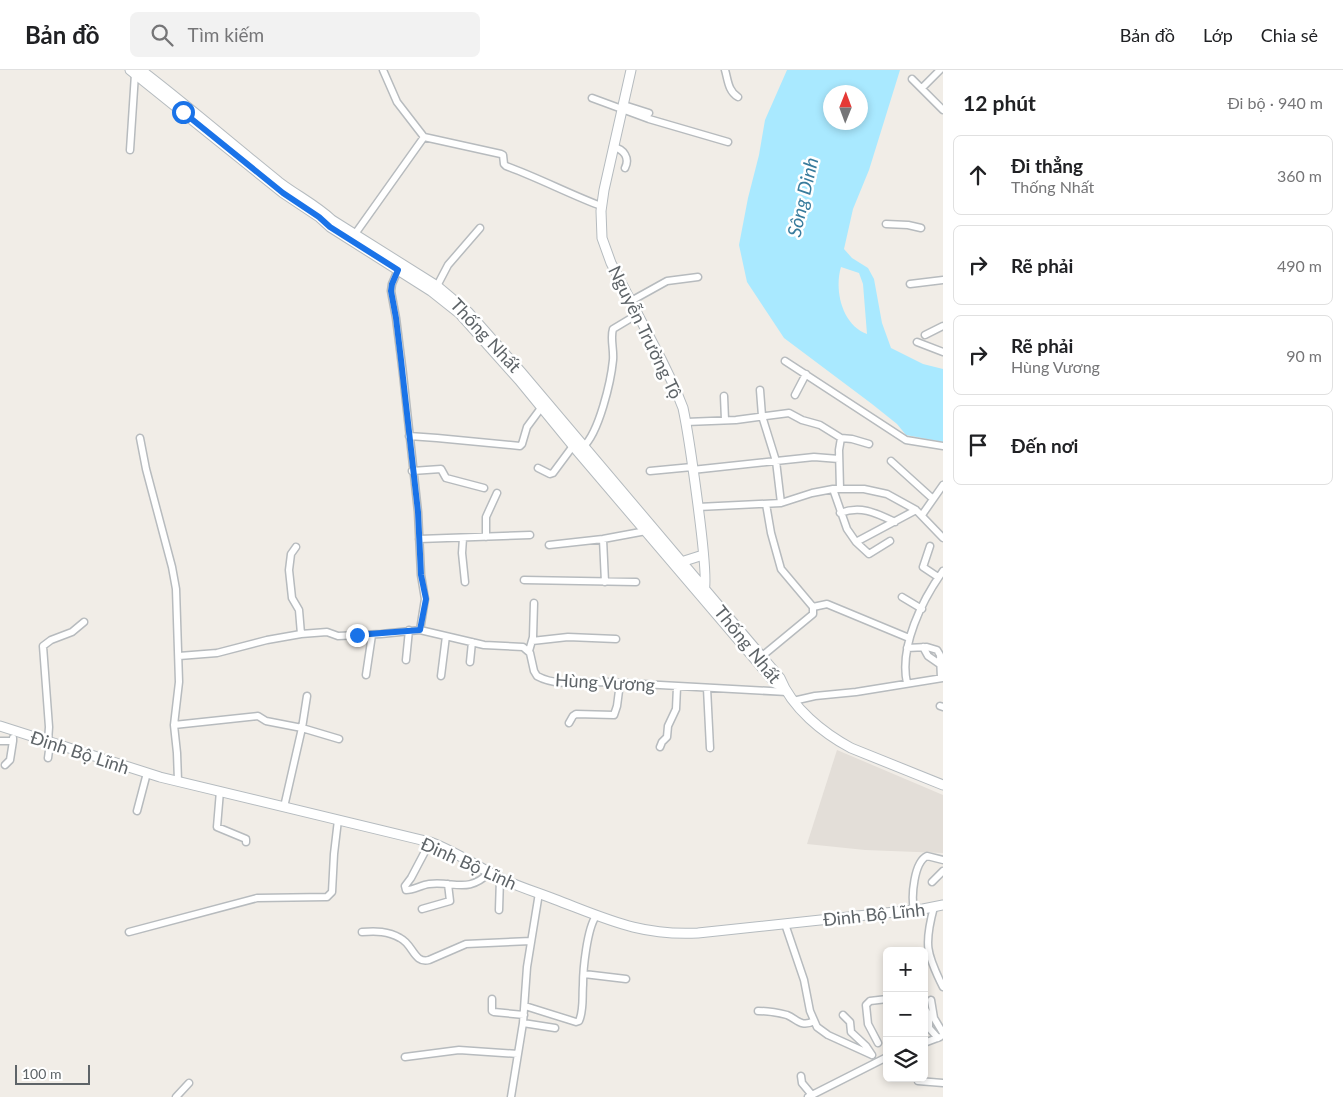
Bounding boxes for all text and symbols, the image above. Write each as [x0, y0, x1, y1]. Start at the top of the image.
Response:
search box [130, 12, 480, 57]
text: Bản đồ [25, 20, 100, 49]
icon: search [148, 21, 176, 49]
text: Tìm kiếm [188, 23, 264, 46]
text: Bản đồ [1120, 24, 1175, 46]
text: Lớp [1203, 24, 1233, 46]
text: Chia sẻ [1261, 24, 1318, 46]
north arrow [823, 85, 868, 130]
text: 12 phút [963, 90, 1036, 115]
text: Đi bộ · 940 m [1227, 93, 1323, 112]
route start [172, 101, 195, 124]
text: Đi thẳng [1011, 154, 1083, 177]
water label: Sông Dinh [782, 155, 822, 239]
icon: ahead [964, 161, 992, 189]
text: 360 m [1277, 166, 1322, 185]
text: Thống Nhất [1011, 177, 1094, 196]
icon: right [964, 251, 992, 279]
text: Rẽ phải [1011, 254, 1073, 277]
text: 490 m [1277, 256, 1322, 275]
street label: Nguyễn Trường Tộ [604, 262, 688, 402]
street label: Thống Nhất [446, 293, 526, 377]
text: Rẽ phải [1011, 334, 1073, 357]
icon: right [964, 341, 992, 369]
text: 90 m [1286, 346, 1322, 365]
text: Hùng Vương [1011, 357, 1100, 376]
icon: arrive [964, 431, 992, 459]
text: Đến nơi [1011, 434, 1078, 457]
street label: Thống Nhất [710, 601, 786, 688]
route end [346, 624, 369, 647]
street label: Hùng Vương [554, 668, 656, 696]
street label: Đinh Bộ Lĩnh [28, 726, 132, 778]
street label: Đinh Bộ Lĩnh [418, 832, 520, 894]
street label: Đinh Bộ Lĩnh [822, 898, 926, 930]
map controls [883, 947, 928, 1082]
button: + [883, 947, 928, 992]
button: − [883, 992, 928, 1037]
button: layers [883, 1037, 928, 1082]
scale bar [15, 1062, 90, 1085]
text: 100 m [22, 1065, 61, 1082]

